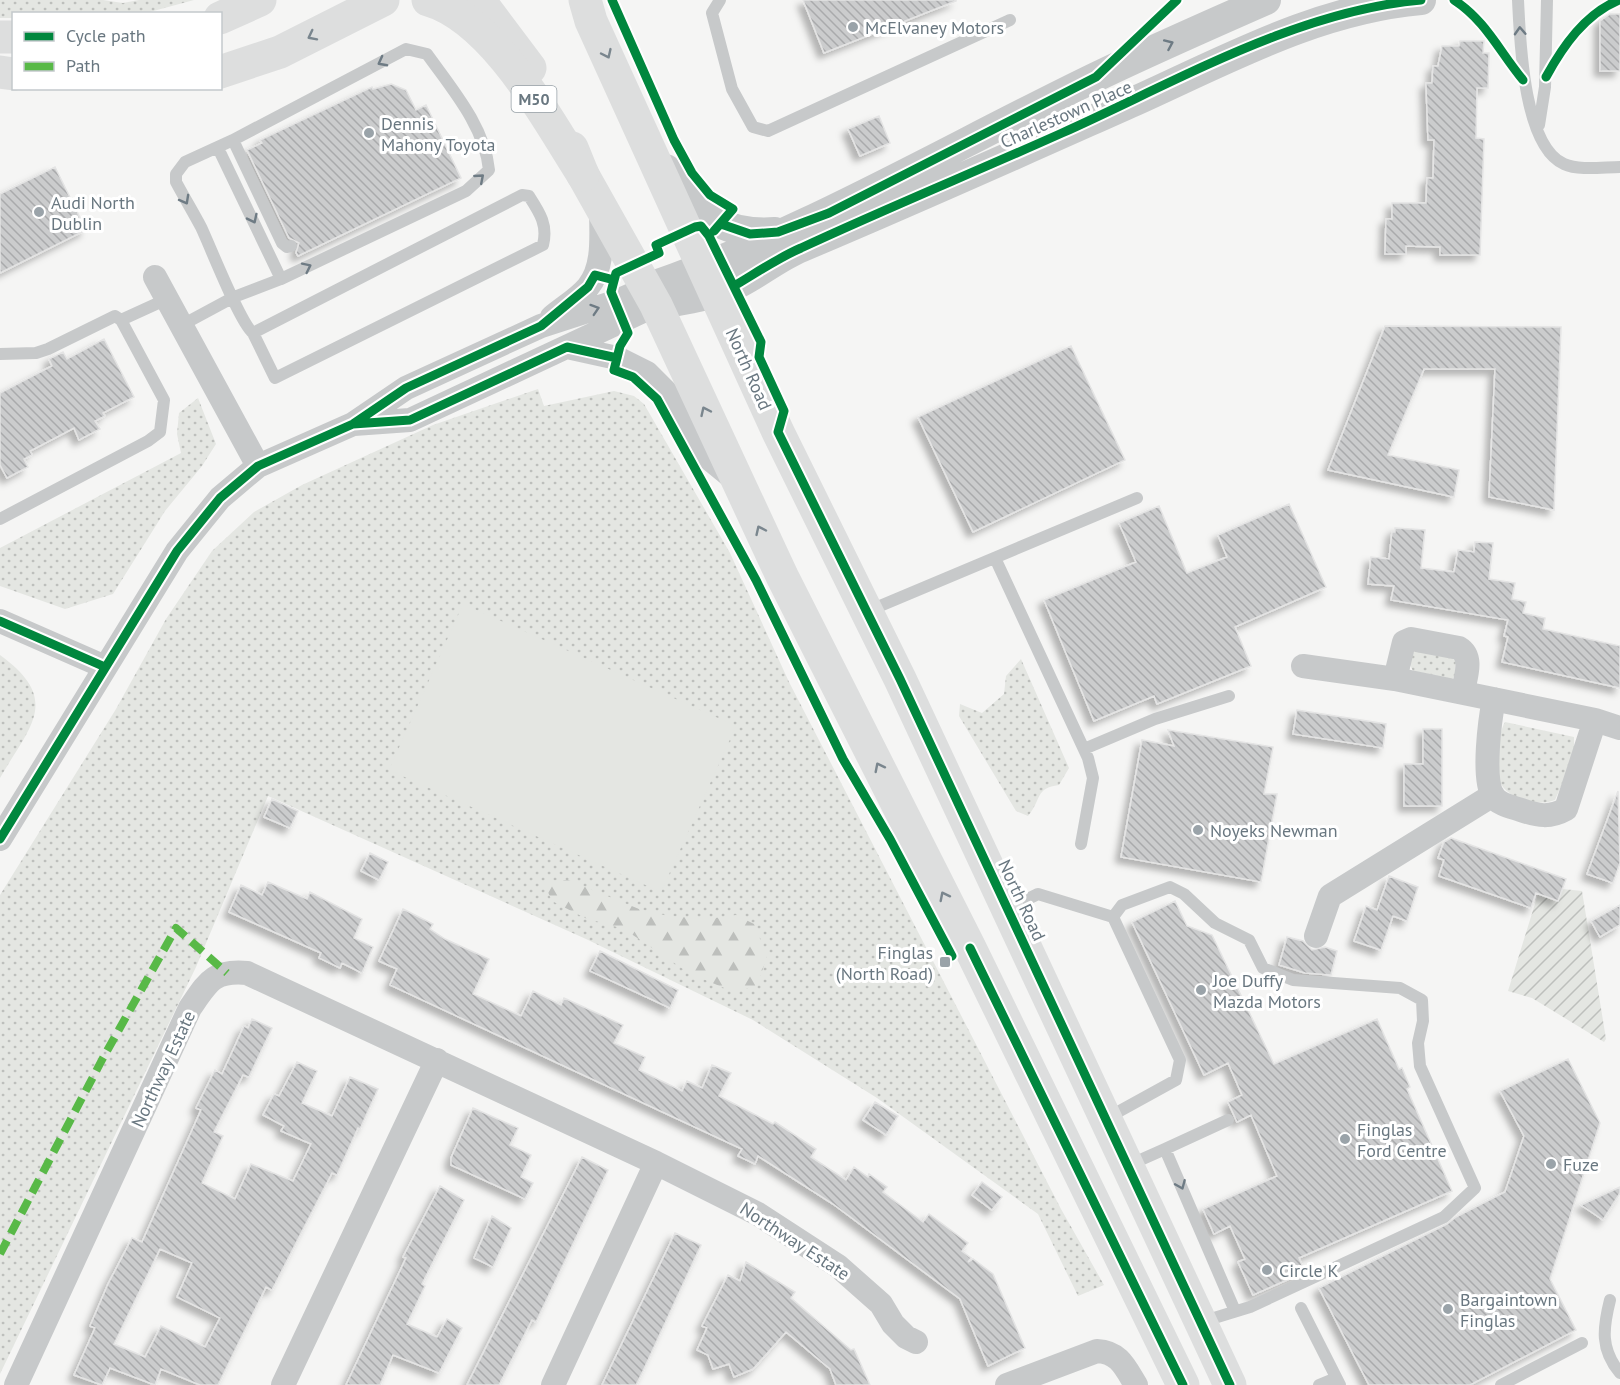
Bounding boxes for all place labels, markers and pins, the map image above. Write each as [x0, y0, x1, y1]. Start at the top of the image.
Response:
place label: McElvaney Motors [865, 16, 1004, 39]
marker: McElvaney Motors [846, 20, 860, 34]
place label: Dennis Mahony Toyota [381, 112, 495, 156]
marker: Dennis Mahony Toyota [362, 126, 376, 140]
place label: Audi North Dublin [51, 191, 135, 235]
marker: Audi North Dublin [32, 205, 46, 219]
place label: Noyeks Newman [1210, 819, 1338, 842]
marker: Noyeks Newman [1191, 823, 1205, 837]
place label: Finglas (North Road) [836, 941, 933, 985]
marker: Finglas (North Road) [938, 955, 952, 969]
place label: Joe Duffy Mazda Motors [1212, 969, 1321, 1013]
marker: Joe Duffy Mazda Motors [1194, 983, 1208, 997]
place label: Finglas Ford Centre [1357, 1118, 1447, 1162]
marker: Finglas Ford Centre [1338, 1132, 1352, 1146]
place label: Fuze [1563, 1153, 1599, 1176]
marker: Fuze [1544, 1157, 1558, 1171]
place label: Circle K [1279, 1259, 1339, 1282]
marker: Circle K [1260, 1263, 1274, 1277]
place label: Bargaintown Finglas [1460, 1288, 1557, 1332]
marker: Bargaintown Finglas [1441, 1302, 1455, 1316]

